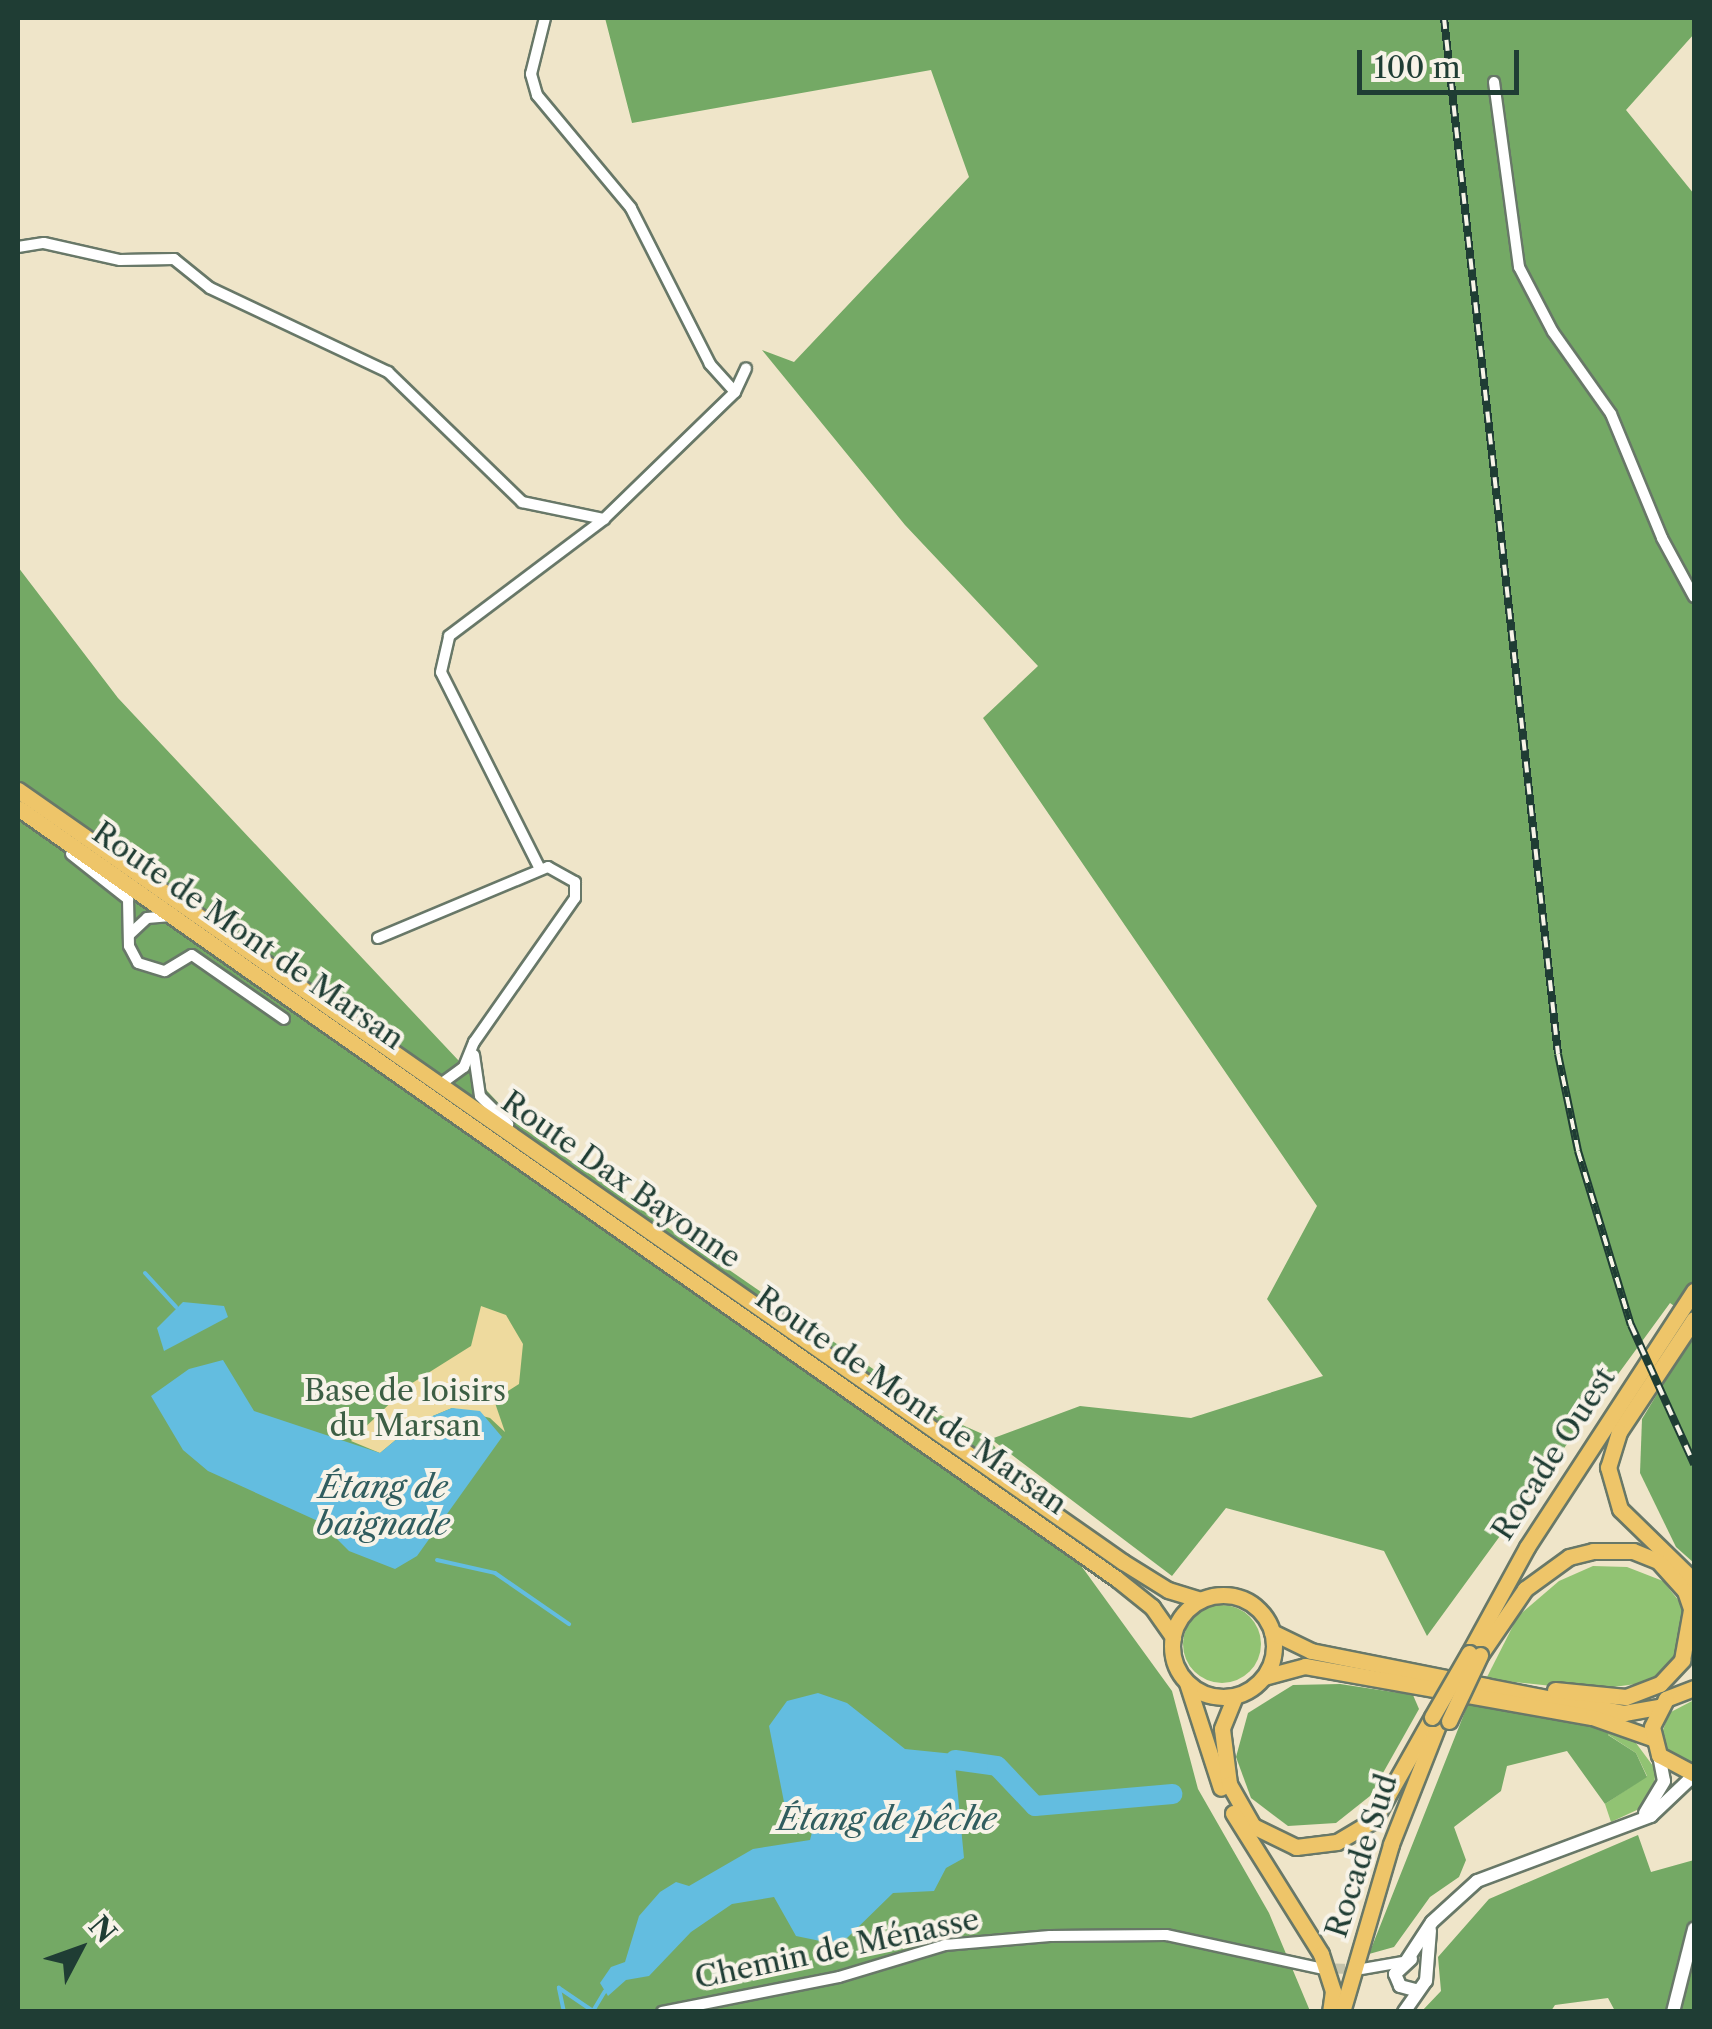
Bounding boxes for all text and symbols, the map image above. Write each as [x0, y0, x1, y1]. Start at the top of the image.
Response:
scale bar [1362, 30, 1524, 92]
text: 100 m [1374, 49, 1461, 86]
street label: Route de Mont de Marsan [85, 815, 411, 1057]
street label: Route Dax Bayonne [494, 1084, 748, 1276]
street label: Route de Mont de Marsan [748, 1280, 1074, 1522]
street label: Rocade Ouest [1485, 1361, 1623, 1547]
park label: Base de loisirs du Marsan [304, 1373, 506, 1444]
water label: Étang de baignade [316, 1469, 450, 1544]
street label: Rocade Sud [1319, 1770, 1405, 1942]
water label: Étang de pêche [777, 1800, 997, 1838]
north arrow [30, 1899, 130, 1999]
street label: Chemin de Ménasse [692, 1901, 982, 1997]
text: N [82, 1909, 123, 1950]

